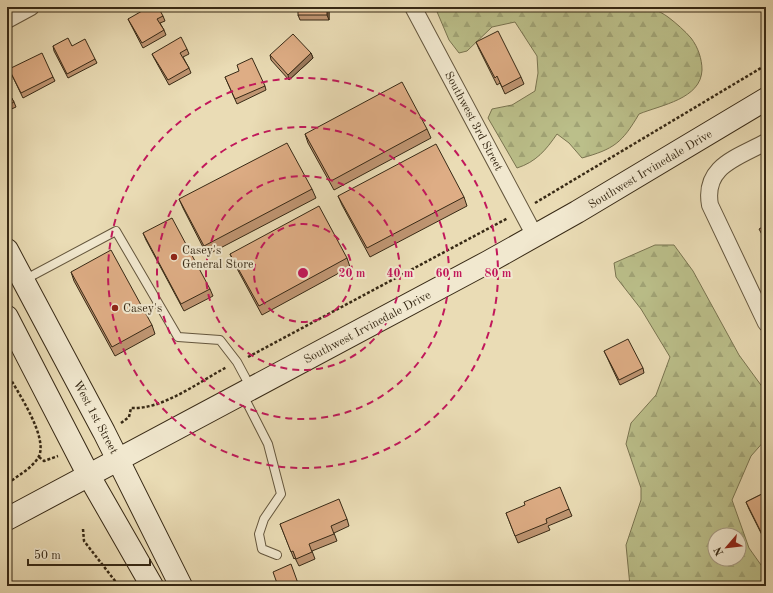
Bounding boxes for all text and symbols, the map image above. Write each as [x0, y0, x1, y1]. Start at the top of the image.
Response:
street label: Southwest 3rd Street [442, 70, 504, 173]
street label: Southwest Irvinedale Drive [587, 128, 715, 212]
place label: Casey's General Store [182, 245, 254, 271]
marker: Casey's General Store [169, 252, 179, 262]
centre of rings [296, 266, 310, 280]
text: 20 m [339, 268, 366, 280]
text: 40 m [387, 268, 414, 280]
text: 60 m [436, 268, 463, 280]
text: 80 m [485, 268, 512, 280]
street label: Southwest Irvinedale Drive [302, 289, 433, 366]
marker: Casey's [110, 303, 120, 313]
place label: Casey's [123, 303, 162, 315]
street label: West 1st Street [71, 379, 120, 456]
north arrow [707, 527, 747, 567]
scale bar [28, 541, 150, 567]
text: N [712, 544, 726, 557]
text: 50 m [34, 549, 61, 562]

